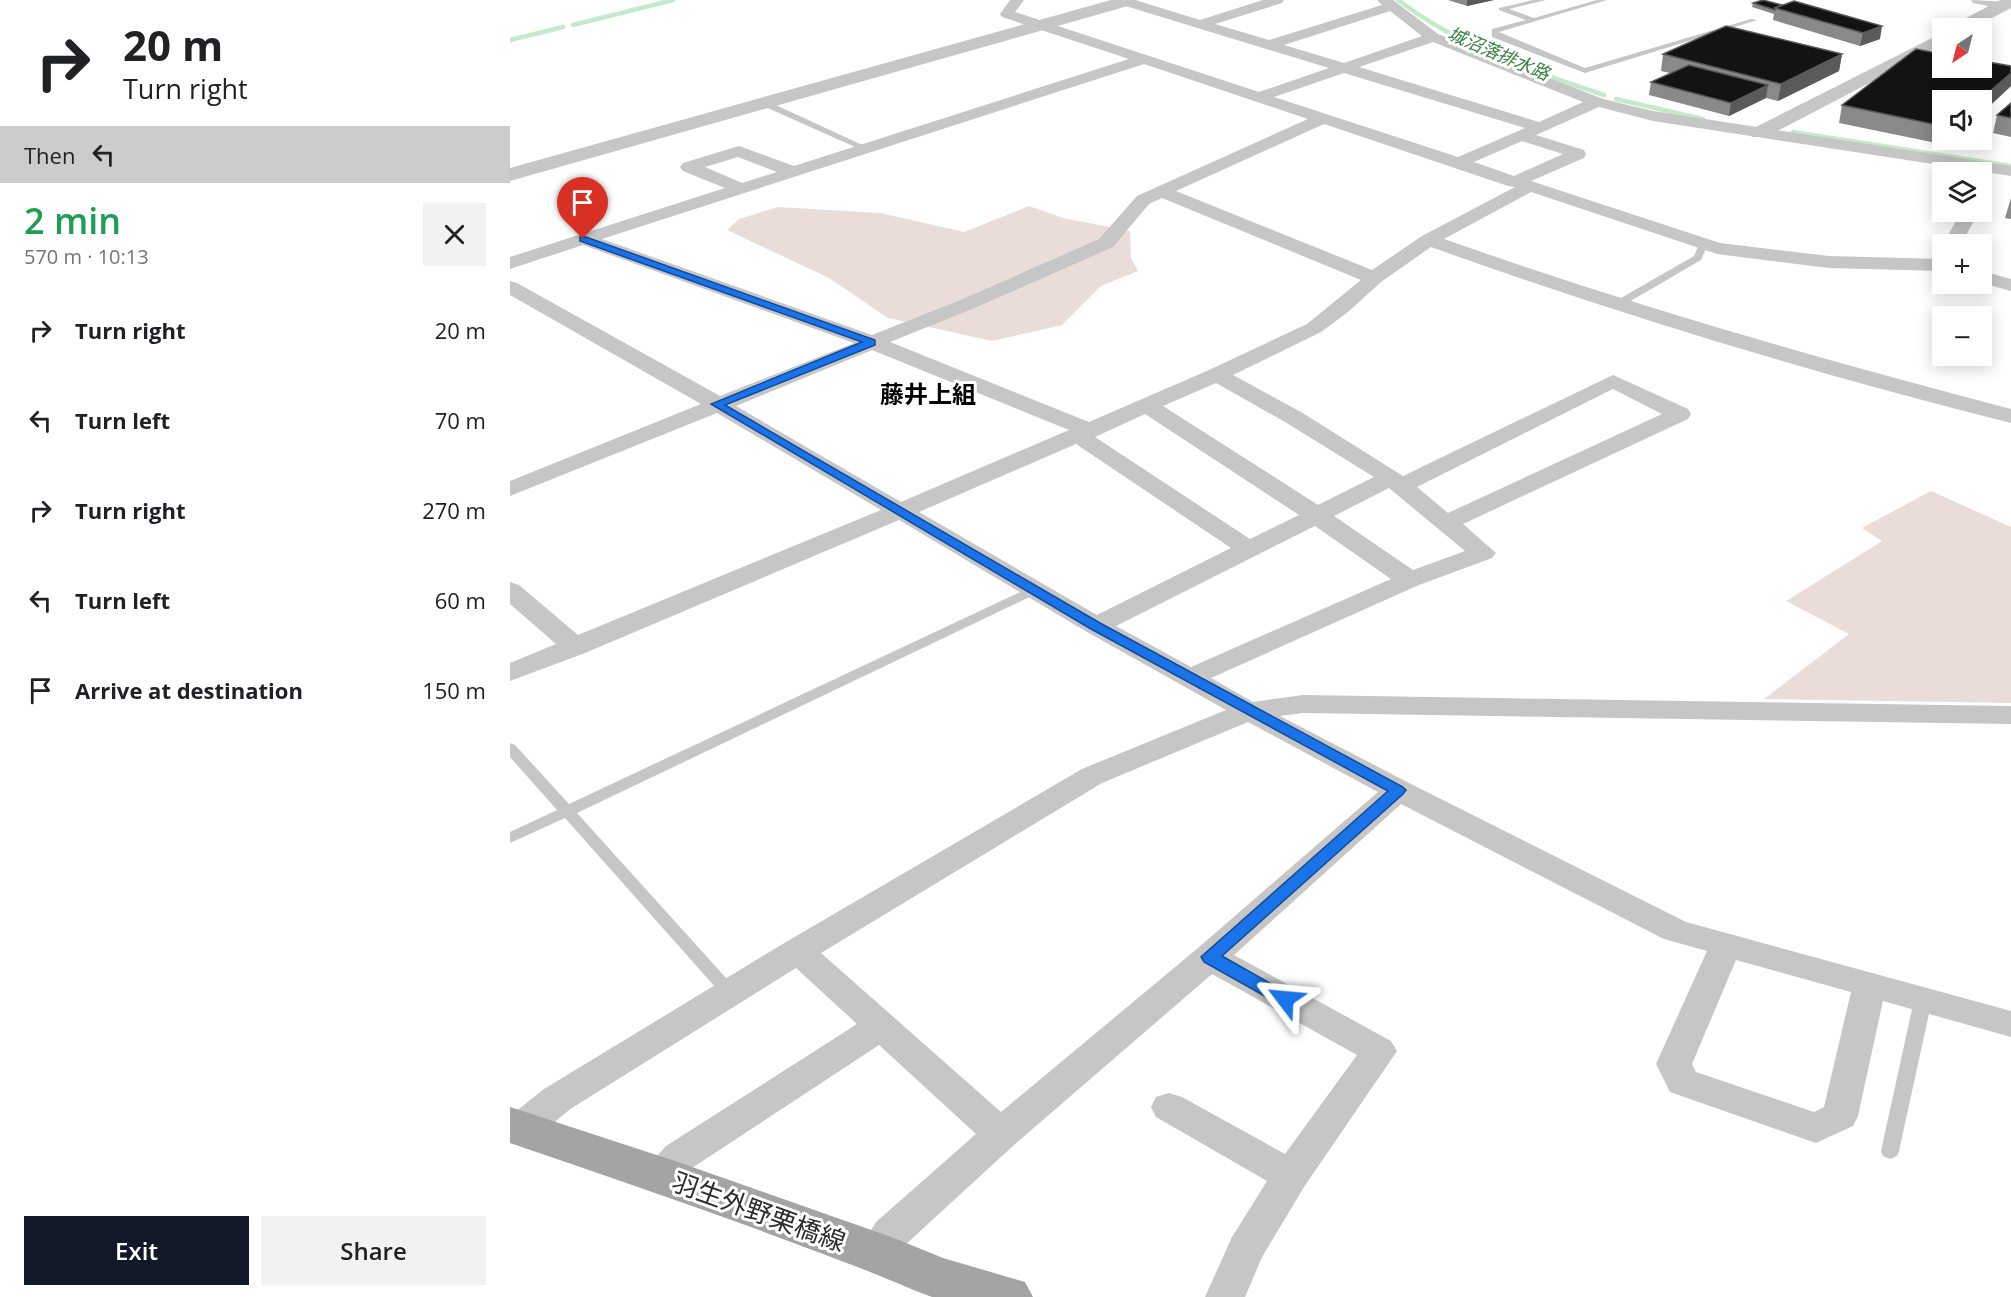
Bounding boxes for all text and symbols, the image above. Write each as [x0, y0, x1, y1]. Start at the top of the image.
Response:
text: 20 m [123, 16, 223, 73]
north arrow [1932, 18, 1992, 78]
map controls [1932, 18, 1992, 366]
water label: 城沼落排水路 [1445, 21, 1555, 86]
icon: right [24, 24, 102, 102]
text: Turn right [123, 70, 248, 107]
button: sound [1932, 90, 1992, 150]
icon: left [87, 138, 120, 171]
text: Then [24, 140, 75, 170]
button: layers [1932, 162, 1992, 222]
pin [557, 177, 608, 239]
icon: arrive [566, 186, 599, 219]
text: 2 min [24, 196, 121, 245]
button: close [423, 203, 486, 266]
button: + [1932, 234, 1992, 294]
text: 570 m · 10:13 [24, 243, 149, 270]
button: − [1932, 306, 1992, 366]
icon: right [24, 314, 57, 347]
text: Turn right [75, 315, 186, 345]
text: 20 m [435, 315, 486, 345]
district label: 藤井上組 [880, 377, 976, 410]
icon: left [24, 404, 57, 437]
text: Turn left [75, 405, 170, 435]
text: 70 m [435, 405, 486, 435]
icon: right [24, 494, 57, 527]
text: Turn right [75, 495, 186, 525]
text: 270 m [422, 495, 486, 525]
icon: left [24, 584, 57, 617]
text: Turn left [75, 585, 170, 615]
text: 60 m [435, 585, 486, 615]
icon: arrive [24, 674, 57, 707]
text: Arrive at destination [75, 675, 303, 705]
text: 150 m [422, 675, 486, 705]
position arrow [1253, 967, 1317, 1031]
street label: 羽生外野栗橋線 [667, 1163, 851, 1259]
button: Exit [24, 1216, 249, 1285]
button: Share [261, 1216, 486, 1285]

